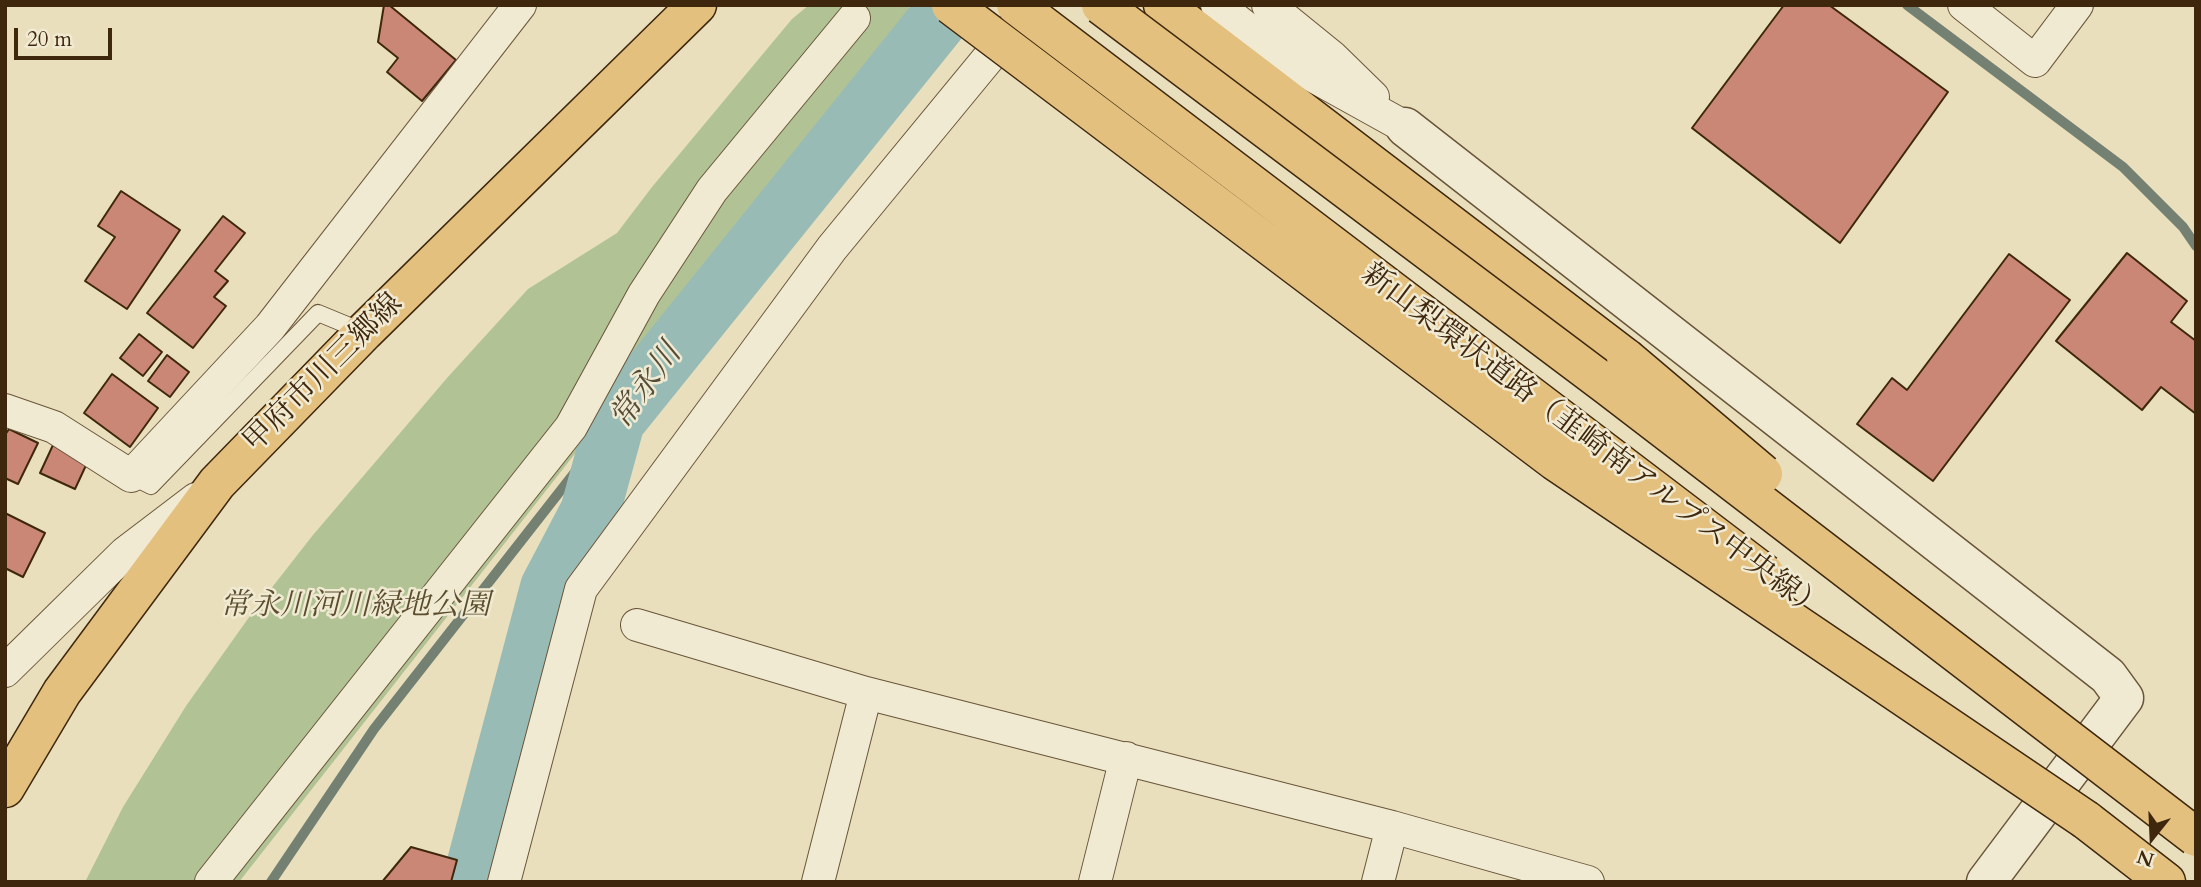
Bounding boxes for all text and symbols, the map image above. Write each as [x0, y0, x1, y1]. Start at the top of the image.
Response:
scale bar [18, 14, 116, 58]
text: 20 m [27, 25, 72, 54]
street label: 新山梨環状道路（韮崎南アルプス中央線） [1354, 257, 1830, 629]
street label: 甲府市川三郷線 [237, 287, 411, 461]
water label: 常永川 [603, 337, 691, 437]
park label: 常永川河川緑地公園 [220, 589, 490, 625]
north arrow [2117, 803, 2187, 873]
text: N [2134, 843, 2157, 873]

